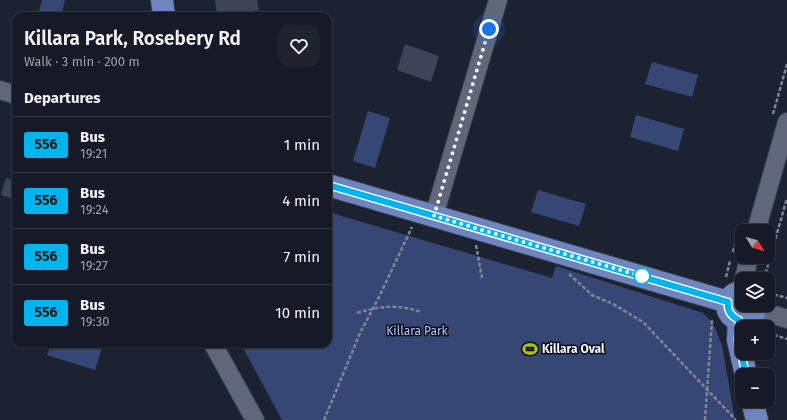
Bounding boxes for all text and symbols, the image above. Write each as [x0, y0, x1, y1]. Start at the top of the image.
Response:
your location [479, 19, 499, 39]
button: heart [278, 25, 320, 67]
text: Killara Park, Rosebery Rd [24, 27, 241, 50]
text: Walk · 3 min · 200 m [24, 54, 140, 69]
text: Departures [24, 89, 101, 107]
text: Bus [80, 128, 105, 146]
text: 556 [35, 136, 57, 153]
text: 1 min [284, 136, 320, 154]
text: 19:21 [80, 146, 107, 161]
text: Bus [80, 184, 105, 202]
text: 556 [35, 192, 57, 209]
text: 4 min [282, 192, 320, 210]
text: 19:24 [80, 202, 109, 217]
north arrow [735, 224, 775, 264]
map controls [735, 224, 775, 408]
text: Bus [80, 240, 105, 258]
text: 556 [35, 248, 57, 265]
text: 7 min [283, 248, 320, 266]
text: 19:27 [80, 258, 108, 273]
unlabelled marker [633, 267, 651, 285]
button: layers [735, 272, 775, 312]
text: Bus [80, 296, 105, 314]
text: 556 [35, 304, 57, 321]
text: 10 min [275, 304, 320, 322]
text: 19:30 [80, 314, 109, 329]
button: + [735, 320, 775, 360]
park label: Killara Park [386, 324, 449, 338]
sports icon: Killara Oval [521, 340, 539, 358]
place label: Killara Oval [542, 342, 605, 356]
button: − [735, 368, 775, 408]

